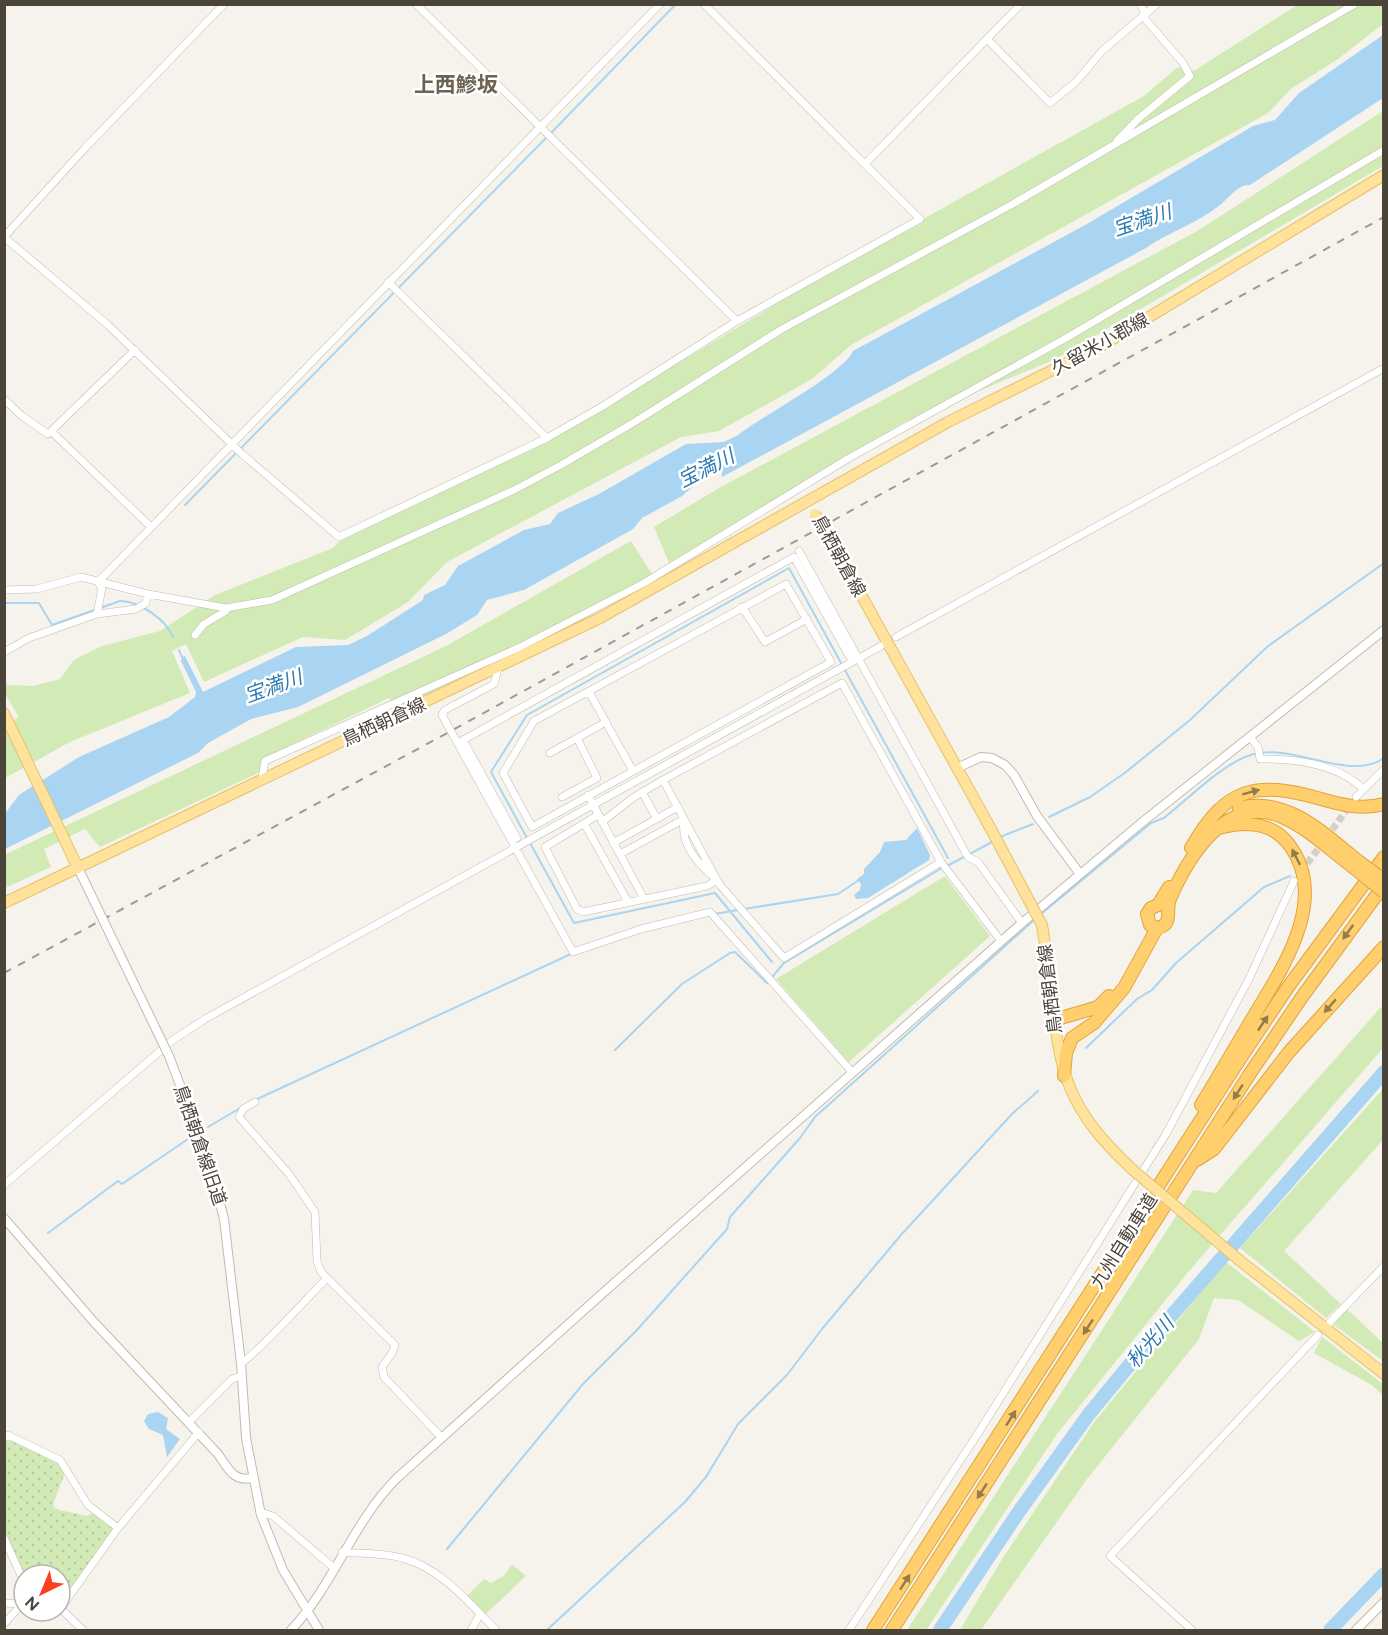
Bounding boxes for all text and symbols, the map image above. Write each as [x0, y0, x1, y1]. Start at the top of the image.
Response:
district label: 上西鰺坂 [414, 72, 498, 97]
water label: 宝満川 [1110, 199, 1176, 241]
street label: 久留米小郡線 [1047, 308, 1153, 380]
water label: 宝満川 [674, 443, 740, 492]
street label: 鳥栖朝倉線 [808, 511, 870, 601]
water label: 宝満川 [241, 664, 307, 708]
street label: 鳥栖朝倉線 [339, 693, 429, 751]
one-way arrow [1242, 787, 1260, 796]
one-way arrow [1291, 849, 1301, 866]
one-way arrow [1342, 923, 1354, 939]
street label: 鳥栖朝倉線 [1034, 943, 1066, 1035]
one-way arrow [1323, 998, 1336, 1014]
one-way arrow [1257, 1016, 1269, 1032]
street label: 鳥栖朝倉線旧道 [169, 1082, 231, 1208]
one-way arrow [1233, 1084, 1244, 1100]
street label: 九州自動車道 [1086, 1189, 1162, 1293]
water label: 秋光川 [1121, 1310, 1180, 1373]
one-way arrow [1082, 1319, 1093, 1336]
one-way arrow [1006, 1410, 1017, 1426]
one-way arrow [977, 1483, 988, 1500]
north arrow [12, 1563, 72, 1623]
one-way arrow [900, 1573, 911, 1590]
text: N [21, 1592, 43, 1615]

